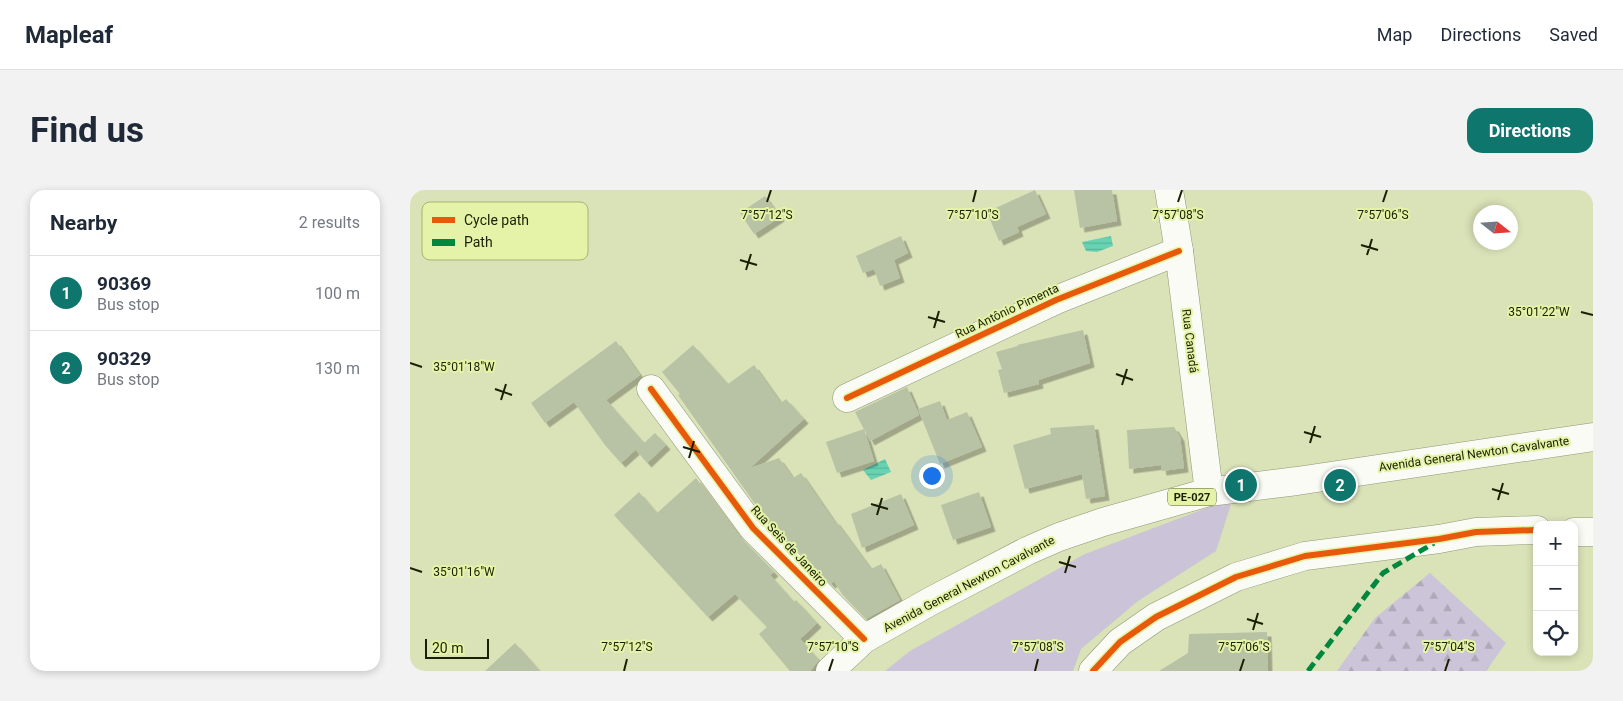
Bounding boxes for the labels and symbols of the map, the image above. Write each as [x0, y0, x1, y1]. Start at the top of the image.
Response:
legend [422, 202, 588, 260]
north arrow [1473, 205, 1518, 250]
text: 7°57'12"S [741, 208, 793, 222]
text: 7°57'10"S [947, 208, 999, 222]
text: 7°57'08"S [1152, 208, 1204, 222]
text: 7°57'06"S [1357, 208, 1409, 222]
text: Cycle path [464, 212, 529, 228]
text: Path [464, 234, 493, 250]
street label: Rua Antônio Pimenta [953, 281, 1061, 341]
text: 35°01'22"W [1508, 305, 1570, 319]
street label: Rua Canadá [1179, 308, 1201, 374]
text: 35°01'18"W [433, 360, 495, 374]
street label: Avenida General Newton Cavalvante [1378, 434, 1570, 474]
your location [919, 463, 945, 489]
pin: 1 [1225, 466, 1257, 504]
pin: 2 [1324, 466, 1356, 504]
road number: PE-027 [1168, 488, 1216, 506]
street label: Rua Seis de Janeiro [748, 503, 830, 589]
street label: Avenida General Newton Cavalvante [881, 533, 1057, 635]
text: 35°01'16"W [433, 565, 495, 579]
scale bar [425, 636, 489, 659]
text: 7°57'12"S [601, 640, 653, 654]
text: 7°57'10"S [807, 640, 859, 654]
text: 7°57'08"S [1012, 640, 1064, 654]
text: 7°57'06"S [1218, 640, 1270, 654]
text: 7°57'04"S [1423, 640, 1475, 654]

